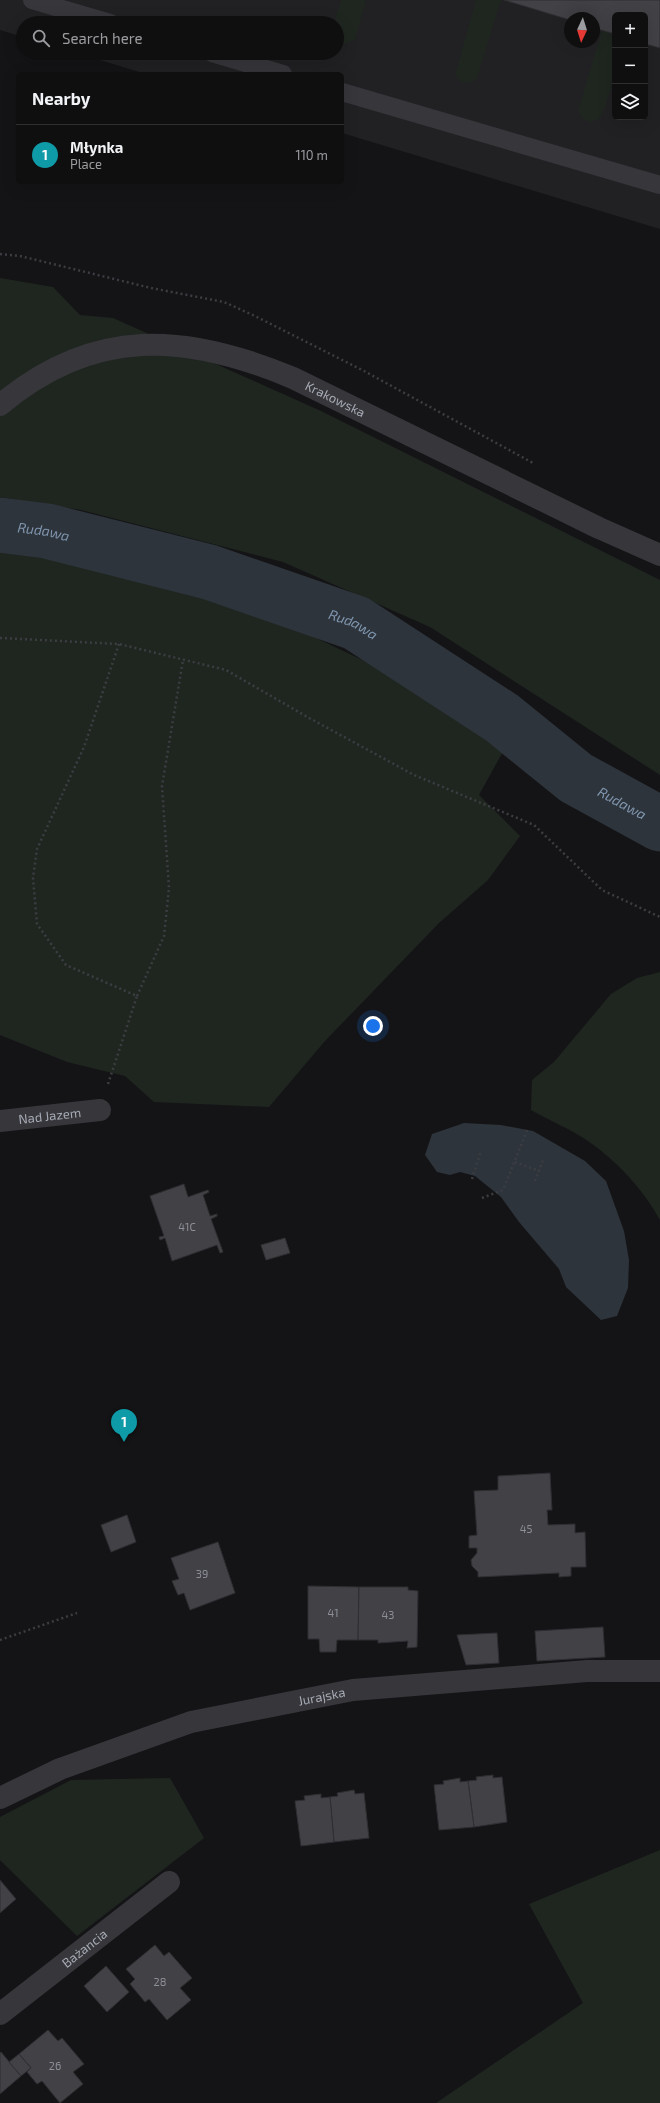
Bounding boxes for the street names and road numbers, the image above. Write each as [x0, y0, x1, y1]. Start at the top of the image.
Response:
street label: Krakowska [303, 377, 368, 420]
street label: Nad Jazem [18, 1104, 82, 1127]
street label: Jurajska [297, 1684, 347, 1709]
street label: Bażancia [58, 1925, 110, 1971]

